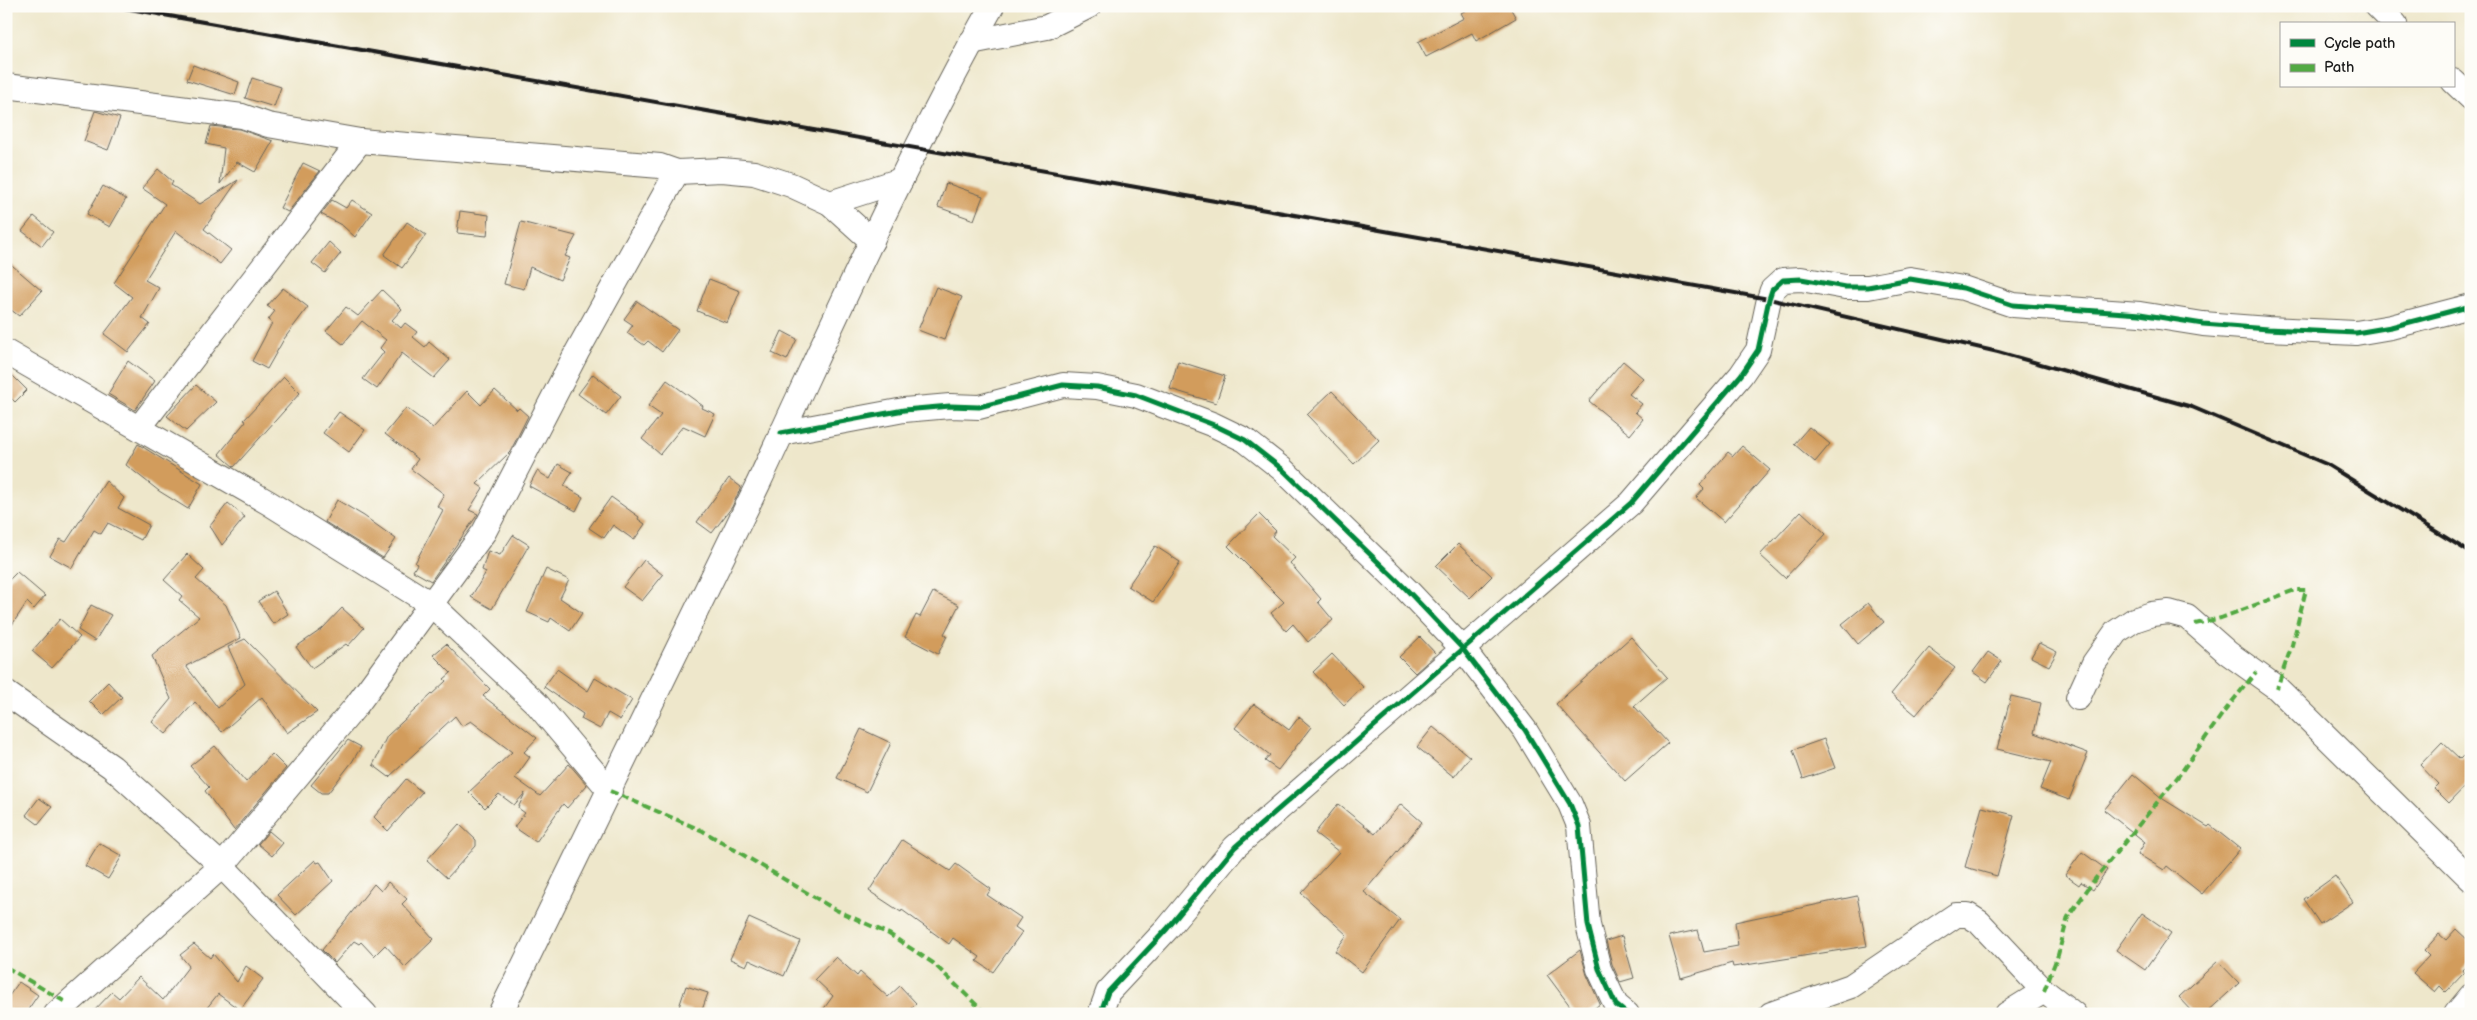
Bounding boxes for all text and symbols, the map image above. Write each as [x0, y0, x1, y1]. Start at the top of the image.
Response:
legend [2280, 22, 2454, 88]
text: Cycle path [2324, 34, 2395, 53]
text: Path [2324, 58, 2354, 77]

